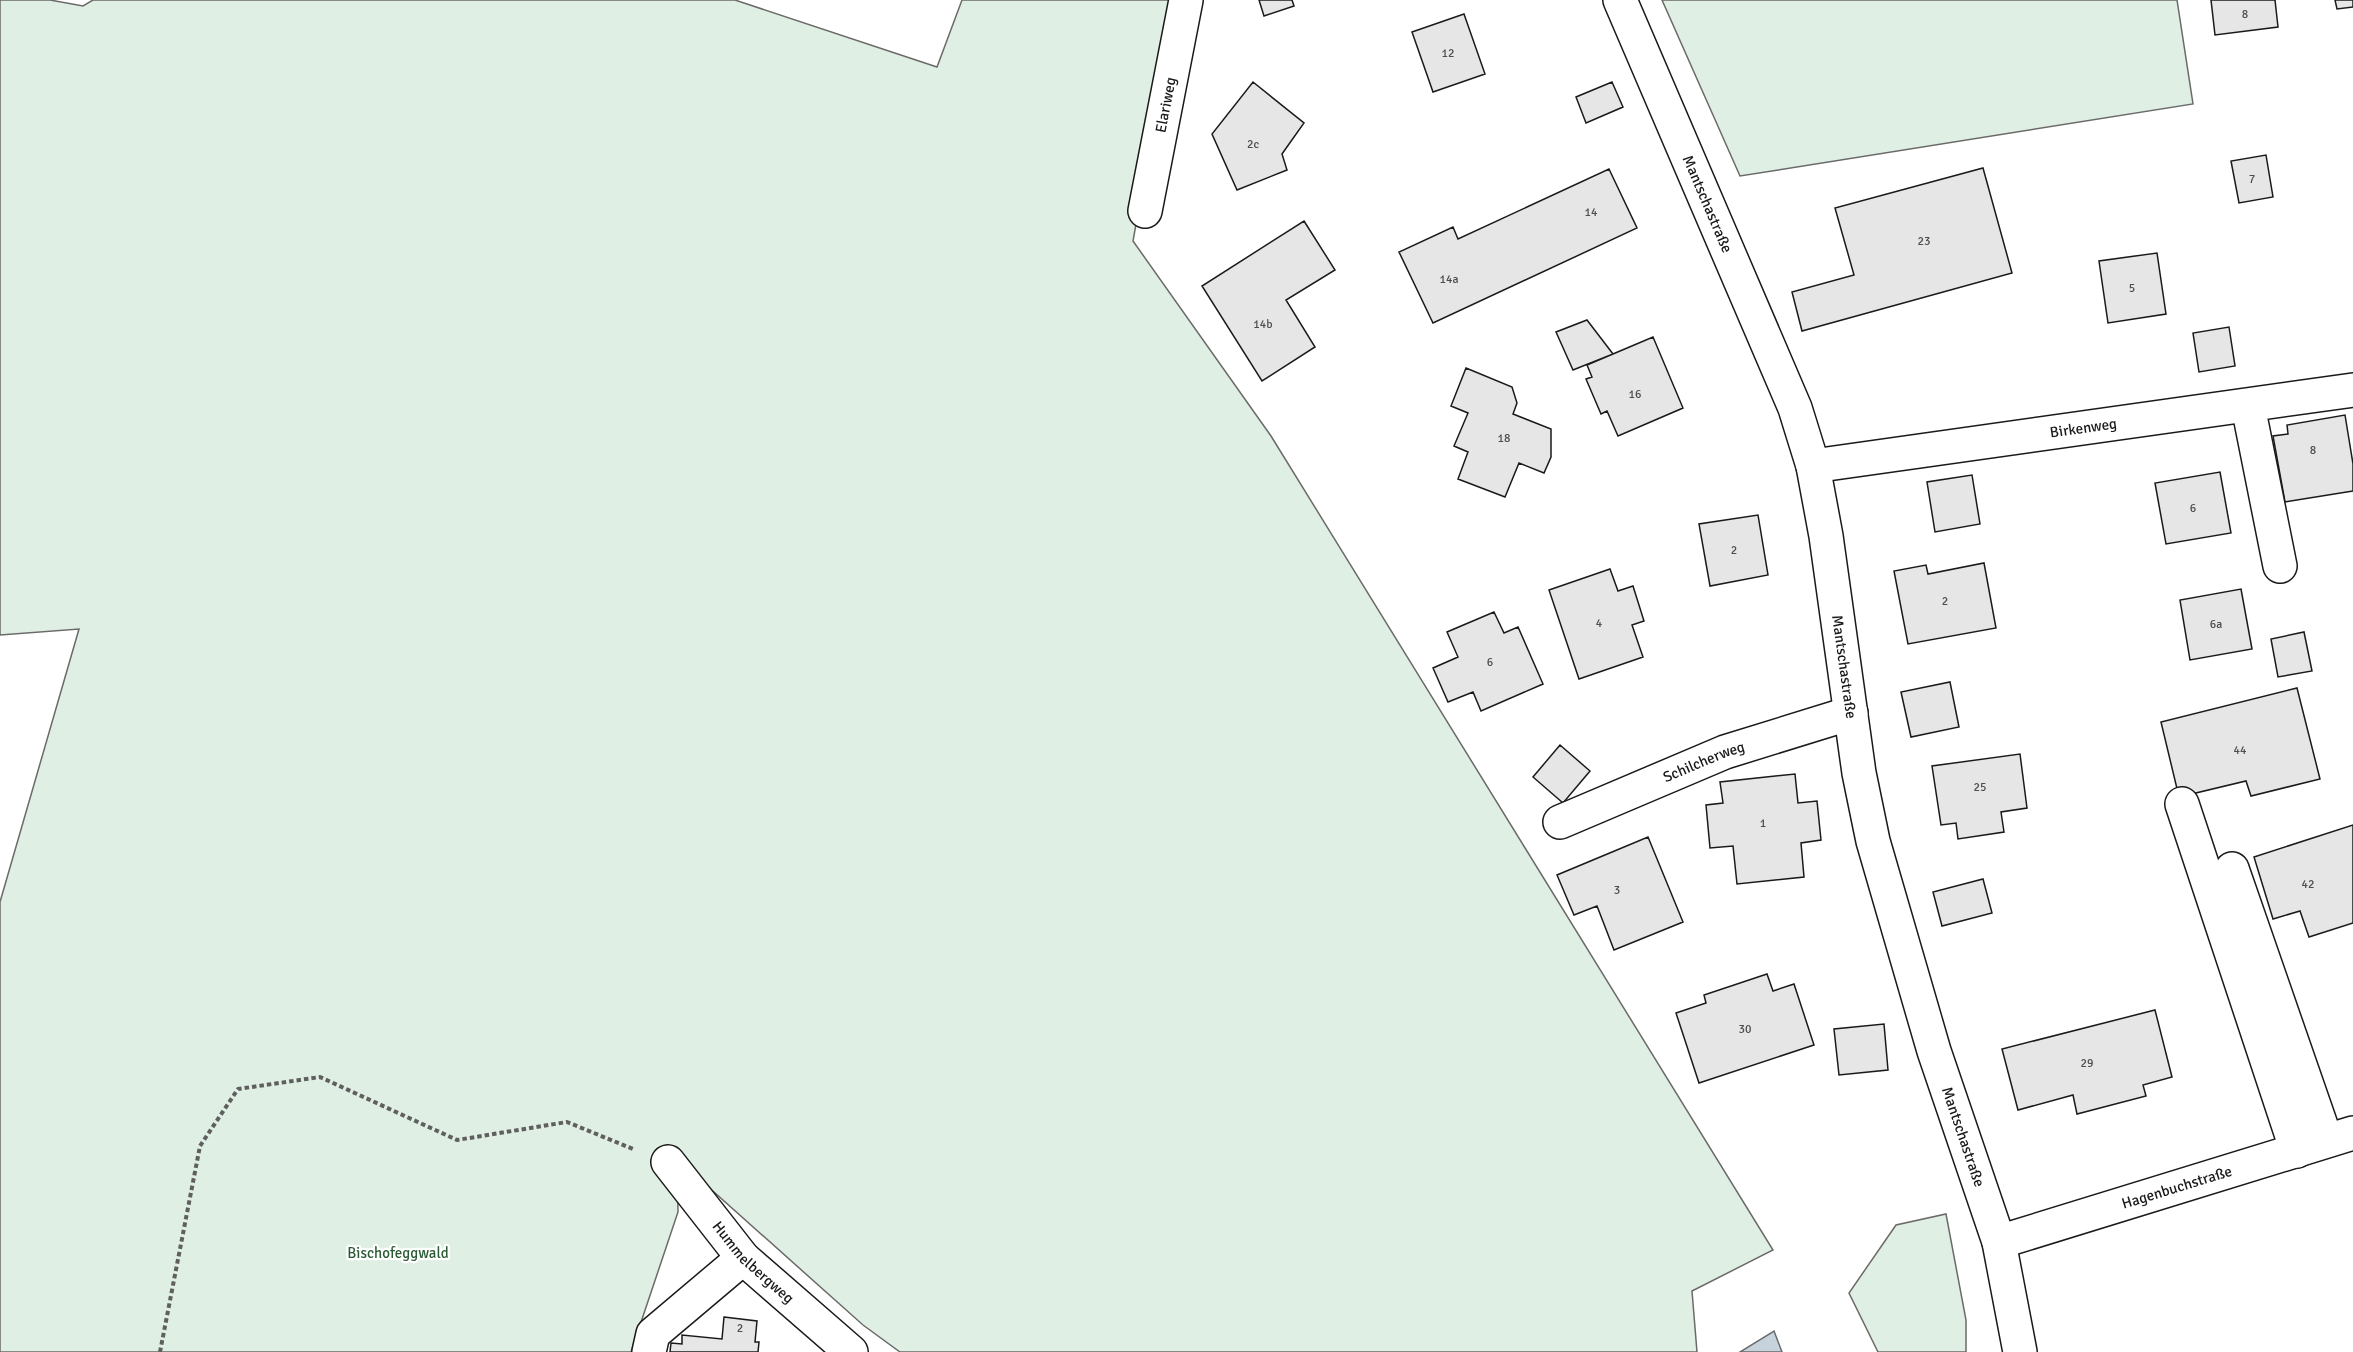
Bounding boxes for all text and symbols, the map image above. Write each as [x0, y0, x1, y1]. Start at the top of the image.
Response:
house number: 8 [2242, 7, 2248, 22]
house number: 12 [1442, 46, 1454, 61]
street label: Elariweg [1151, 76, 1180, 134]
house number: 2c [1247, 137, 1259, 152]
street label: Mantschastraße [1679, 153, 1736, 256]
house number: 7 [2249, 172, 2255, 187]
house number: 14 [1585, 205, 1598, 220]
house number: 23 [1918, 234, 1930, 249]
house number: 14a [1439, 272, 1459, 287]
house number: 5 [2129, 281, 2135, 296]
house number: 14b [1253, 317, 1273, 332]
house number: 16 [1629, 387, 1641, 402]
street label: Birkenweg [2049, 414, 2118, 442]
house number: 18 [1498, 431, 1510, 446]
house number: 8 [2310, 443, 2316, 458]
house number: 6 [2190, 501, 2196, 516]
house number: 2 [1731, 543, 1737, 558]
house number: 2 [1942, 594, 1948, 609]
street label: Mantschastraße [1828, 614, 1860, 720]
house number: 4 [1596, 616, 1603, 631]
house number: 6a [2210, 617, 2222, 632]
house number: 6 [1487, 655, 1493, 670]
street label: Schilcherweg [1660, 737, 1747, 786]
house number: 44 [2234, 743, 2247, 758]
house number: 25 [1974, 780, 1986, 795]
house number: 1 [1760, 816, 1766, 831]
house number: 42 [2302, 877, 2314, 892]
house number: 3 [1614, 883, 1620, 898]
house number: 30 [1739, 1022, 1751, 1037]
house number: 29 [2081, 1056, 2093, 1071]
street label: Mantschastraße [1938, 1085, 1989, 1189]
street label: Hagenbuchstraße [2119, 1162, 2234, 1213]
street label: Hummelbergweg [709, 1218, 798, 1307]
park label: Bischofeggwald [347, 1244, 449, 1262]
house number: 2 [737, 1321, 743, 1336]

